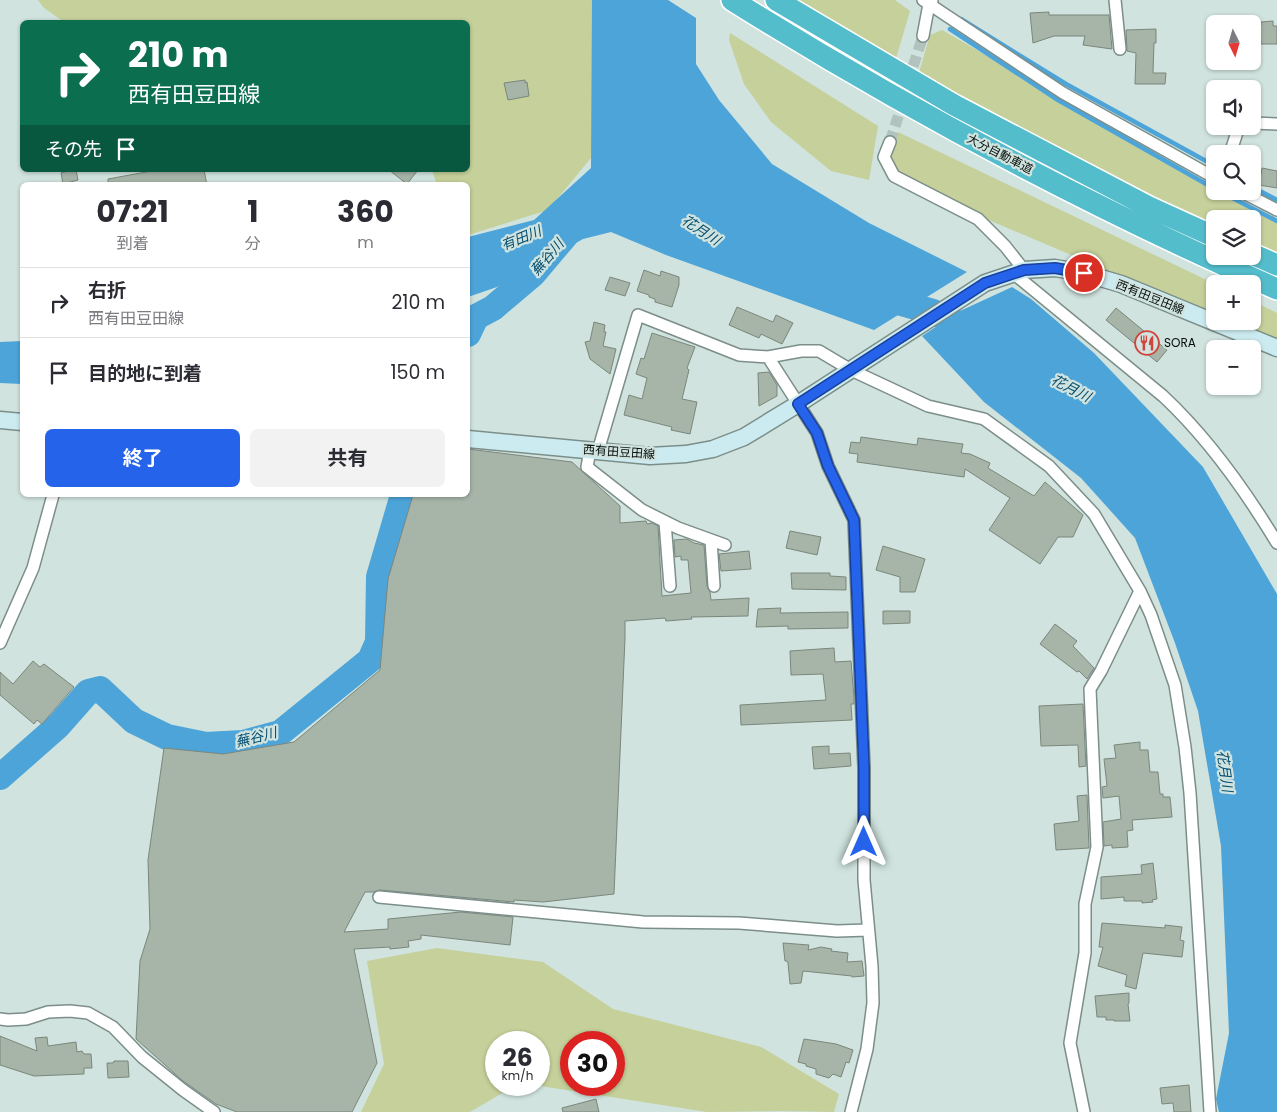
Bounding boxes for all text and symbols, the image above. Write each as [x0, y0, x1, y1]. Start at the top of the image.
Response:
north arrow [1206, 15, 1261, 70]
map controls [1206, 15, 1261, 395]
text: 210 m [128, 30, 228, 79]
icon: right [45, 40, 110, 105]
text: 西有田豆田線 [128, 79, 260, 110]
button: sound [1206, 80, 1261, 135]
street label: 大分自動車道 [964, 130, 1036, 177]
icon: arrive [112, 135, 140, 163]
text: その先 [45, 136, 102, 163]
button: search [1206, 145, 1261, 200]
text: 07:21 [96, 190, 169, 233]
text: 1 [247, 190, 258, 233]
text: 360 [337, 190, 394, 233]
water label: 花月川 [678, 210, 726, 251]
button: layers [1206, 210, 1261, 265]
water label: 有田川 [498, 220, 546, 255]
text: m [357, 231, 374, 254]
text: 到着 [116, 232, 148, 255]
text: 分 [245, 232, 261, 255]
water label: 蕪谷川 [526, 233, 570, 279]
pin [1063, 252, 1105, 294]
icon: arrive [1070, 259, 1098, 287]
street label: 西有田豆田線 [1114, 275, 1187, 318]
button: + [1206, 275, 1261, 330]
text: 右折 [88, 277, 126, 304]
icon: right [45, 289, 73, 317]
text: 210 m [391, 289, 445, 316]
text: 西有田豆田線 [88, 307, 184, 330]
restaurant icon: SORA [1134, 330, 1160, 356]
place label: SORA [1164, 334, 1196, 351]
button: − [1206, 340, 1261, 395]
icon: arrive [45, 359, 73, 387]
text: 150 m [390, 359, 445, 386]
text: 目的地に到着 [88, 360, 202, 387]
water label: 花月川 [1048, 370, 1096, 407]
button: 終了 [45, 429, 240, 487]
button: 共有 [250, 429, 445, 487]
street label: 西有田豆田線 [583, 441, 656, 462]
water label: 蕪谷川 [233, 722, 281, 752]
water label: 花月川 [1212, 749, 1238, 795]
position arrow [837, 815, 889, 867]
speed limit sign: 30 [560, 1031, 625, 1096]
text: 26 [502, 1040, 533, 1075]
text: km/h [502, 1067, 533, 1084]

